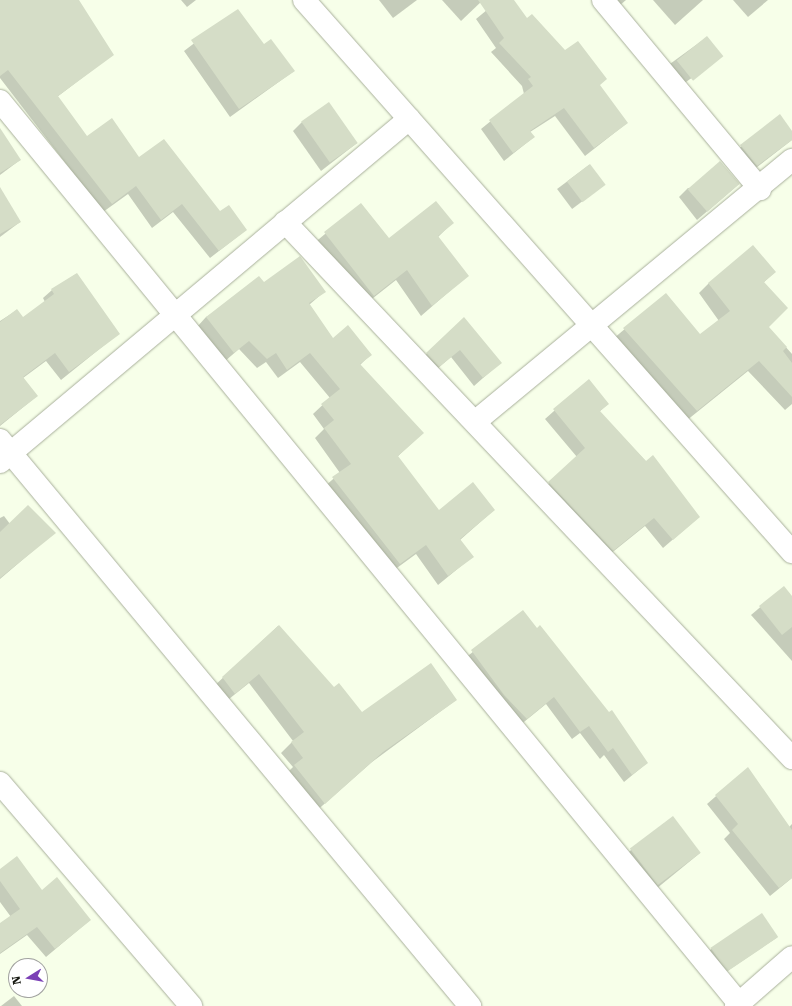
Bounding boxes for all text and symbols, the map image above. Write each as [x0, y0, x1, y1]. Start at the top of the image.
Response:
north arrow [8, 958, 48, 998]
text: N [10, 975, 24, 986]

